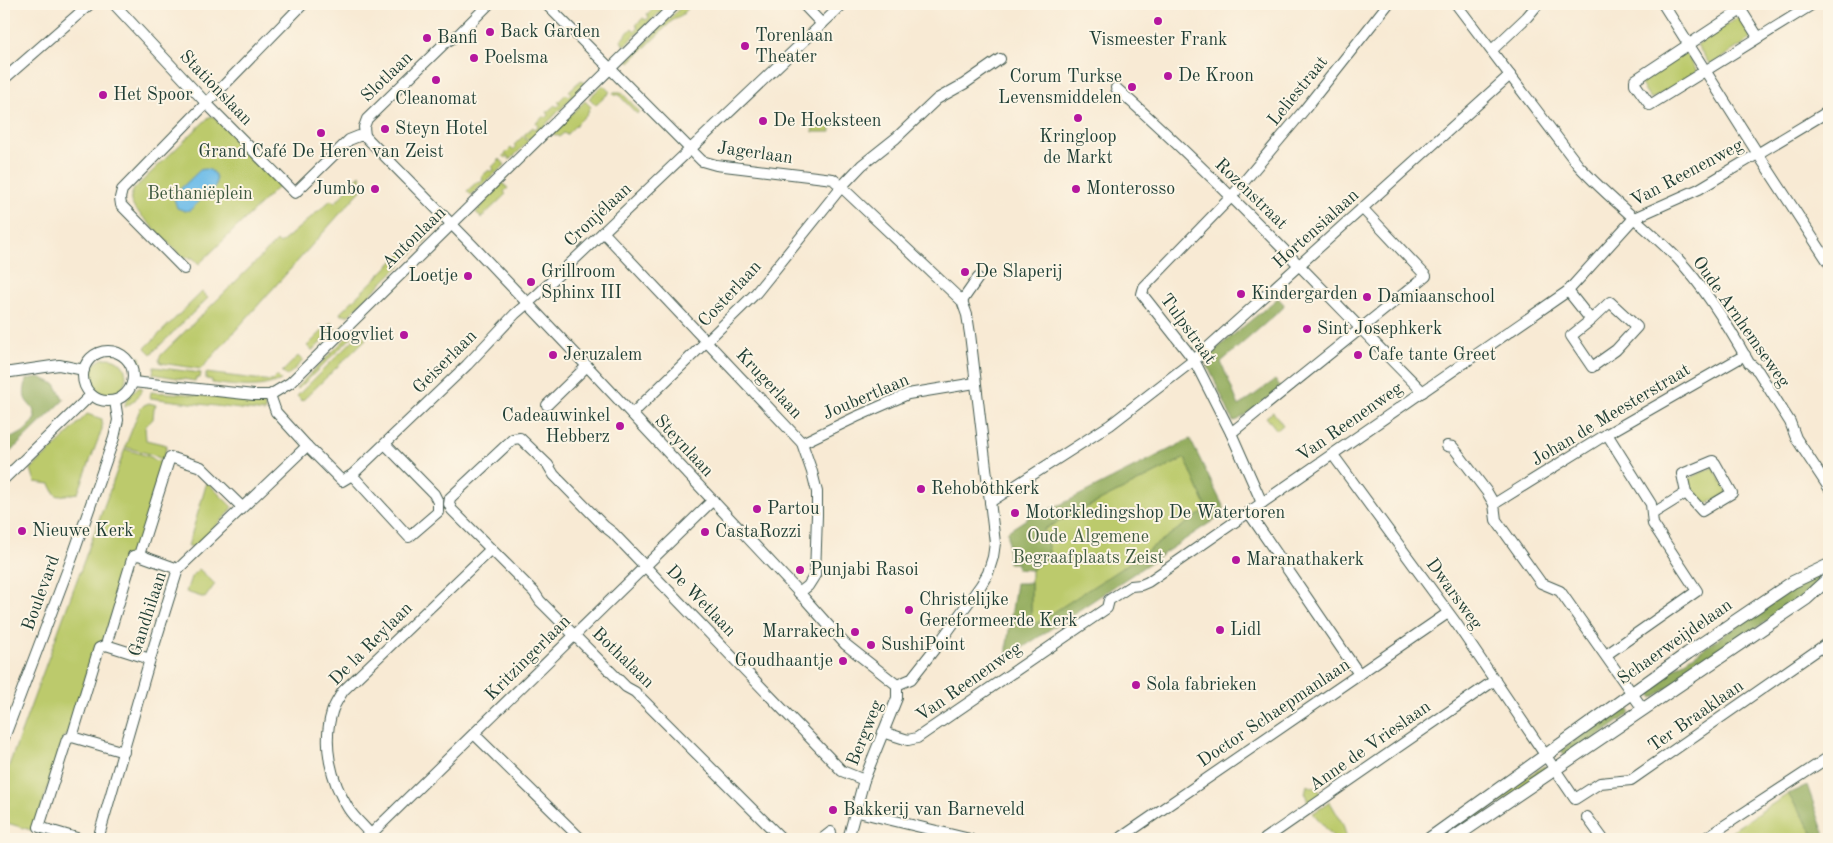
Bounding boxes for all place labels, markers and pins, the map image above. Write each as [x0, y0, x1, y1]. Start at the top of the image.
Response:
marker: Vismeester Frank [1152, 15, 1164, 27]
place label: Back Garden [500, 23, 600, 41]
marker: Back Garden [484, 26, 496, 38]
place label: Torenlaan Theater [755, 27, 834, 66]
place label: Banfi [437, 29, 478, 47]
place label: Vismeester Frank [1089, 31, 1227, 49]
marker: Banfi [421, 32, 433, 44]
marker: Torenlaan Theater [739, 40, 751, 52]
place label: Poelsma [484, 49, 548, 67]
marker: Poelsma [468, 52, 480, 64]
place label: De Kroon [1178, 67, 1254, 85]
place label: Corum Turkse Levensmiddelen [998, 68, 1122, 107]
marker: De Kroon [1162, 70, 1174, 82]
marker: Cleanomat [430, 74, 442, 86]
marker: Corum Turkse Levensmiddelen [1126, 81, 1138, 93]
place label: Het Spoor [113, 86, 193, 104]
marker: Het Spoor [97, 89, 109, 101]
place label: Cleanomat [395, 90, 477, 108]
place label: De Hoeksteen [773, 112, 882, 130]
marker: Kringloop de Markt [1072, 112, 1084, 124]
marker: De Hoeksteen [757, 115, 769, 127]
place label: Steyn Hotel [395, 120, 488, 138]
marker: Steyn Hotel [379, 123, 391, 135]
marker: Grand Café De Heren van Zeist [315, 127, 327, 139]
place label: Kringloop de Markt [1039, 128, 1117, 167]
place label: Grand Café De Heren van Zeist [198, 143, 444, 161]
place label: Jumbo [313, 180, 365, 198]
place label: Monterosso [1086, 180, 1175, 198]
marker: Jumbo [369, 183, 381, 195]
marker: Monterosso [1070, 183, 1082, 195]
place label: Grillroom Sphinx III [541, 263, 622, 302]
place label: De Slaperij [975, 263, 1063, 281]
marker: De Slaperij [959, 266, 971, 278]
place label: Loetje [408, 267, 458, 285]
marker: Loetje [462, 270, 474, 282]
marker: Grillroom Sphinx III [525, 276, 537, 288]
place label: Kindergarden [1251, 285, 1358, 303]
marker: Kindergarden [1235, 288, 1247, 300]
place label: Damiaanschool [1377, 288, 1495, 306]
marker: Damiaanschool [1361, 291, 1373, 303]
place label: Sint Josephkerk [1317, 320, 1442, 338]
marker: Sint Josephkerk [1301, 323, 1313, 335]
place label: Hoogvliet [318, 326, 394, 344]
marker: Hoogvliet [398, 329, 410, 341]
place label: Jeruzalem [563, 346, 642, 364]
place label: Cafe tante Greet [1368, 346, 1496, 364]
marker: Jeruzalem [547, 349, 559, 361]
marker: Cafe tante Greet [1352, 349, 1364, 361]
place label: Cadeauwinkel Hebberz [502, 407, 610, 446]
marker: Cadeauwinkel Hebberz [614, 420, 626, 432]
place label: Rehobôthkerk [931, 480, 1040, 498]
marker: Rehobôthkerk [915, 483, 927, 495]
place label: Partou [767, 500, 820, 518]
marker: Partou [751, 503, 763, 515]
place label: Motorkledingshop De Watertoren [1025, 504, 1286, 522]
marker: Motorkledingshop De Watertoren [1009, 507, 1021, 519]
place label: Nieuwe Kerk [32, 522, 134, 540]
place label: CastaRozzi [715, 523, 802, 541]
marker: Nieuwe Kerk [16, 525, 28, 537]
marker: CastaRozzi [699, 526, 711, 538]
place label: Maranathakerk [1246, 551, 1364, 569]
marker: Maranathakerk [1230, 554, 1242, 566]
place label: Punjabi Rasoi [810, 561, 919, 579]
marker: Punjabi Rasoi [794, 564, 806, 576]
place label: Christelijke Gereformeerde Kerk [919, 591, 1078, 630]
marker: Christelijke Gereformeerde Kerk [903, 604, 915, 616]
place label: Lidl [1230, 621, 1261, 639]
place label: Marrakech [762, 623, 845, 641]
marker: Lidl [1214, 624, 1226, 636]
marker: Marrakech [849, 626, 861, 638]
place label: SushiPoint [881, 636, 965, 654]
marker: SushiPoint [865, 639, 877, 651]
place label: Goudhaantje [734, 652, 833, 670]
marker: Goudhaantje [837, 655, 849, 667]
place label: Sola fabrieken [1146, 676, 1257, 694]
marker: Sola fabrieken [1130, 679, 1142, 691]
place label: Bakkerij van Barneveld [843, 801, 1025, 819]
marker: Bakkerij van Barneveld [827, 804, 839, 816]

